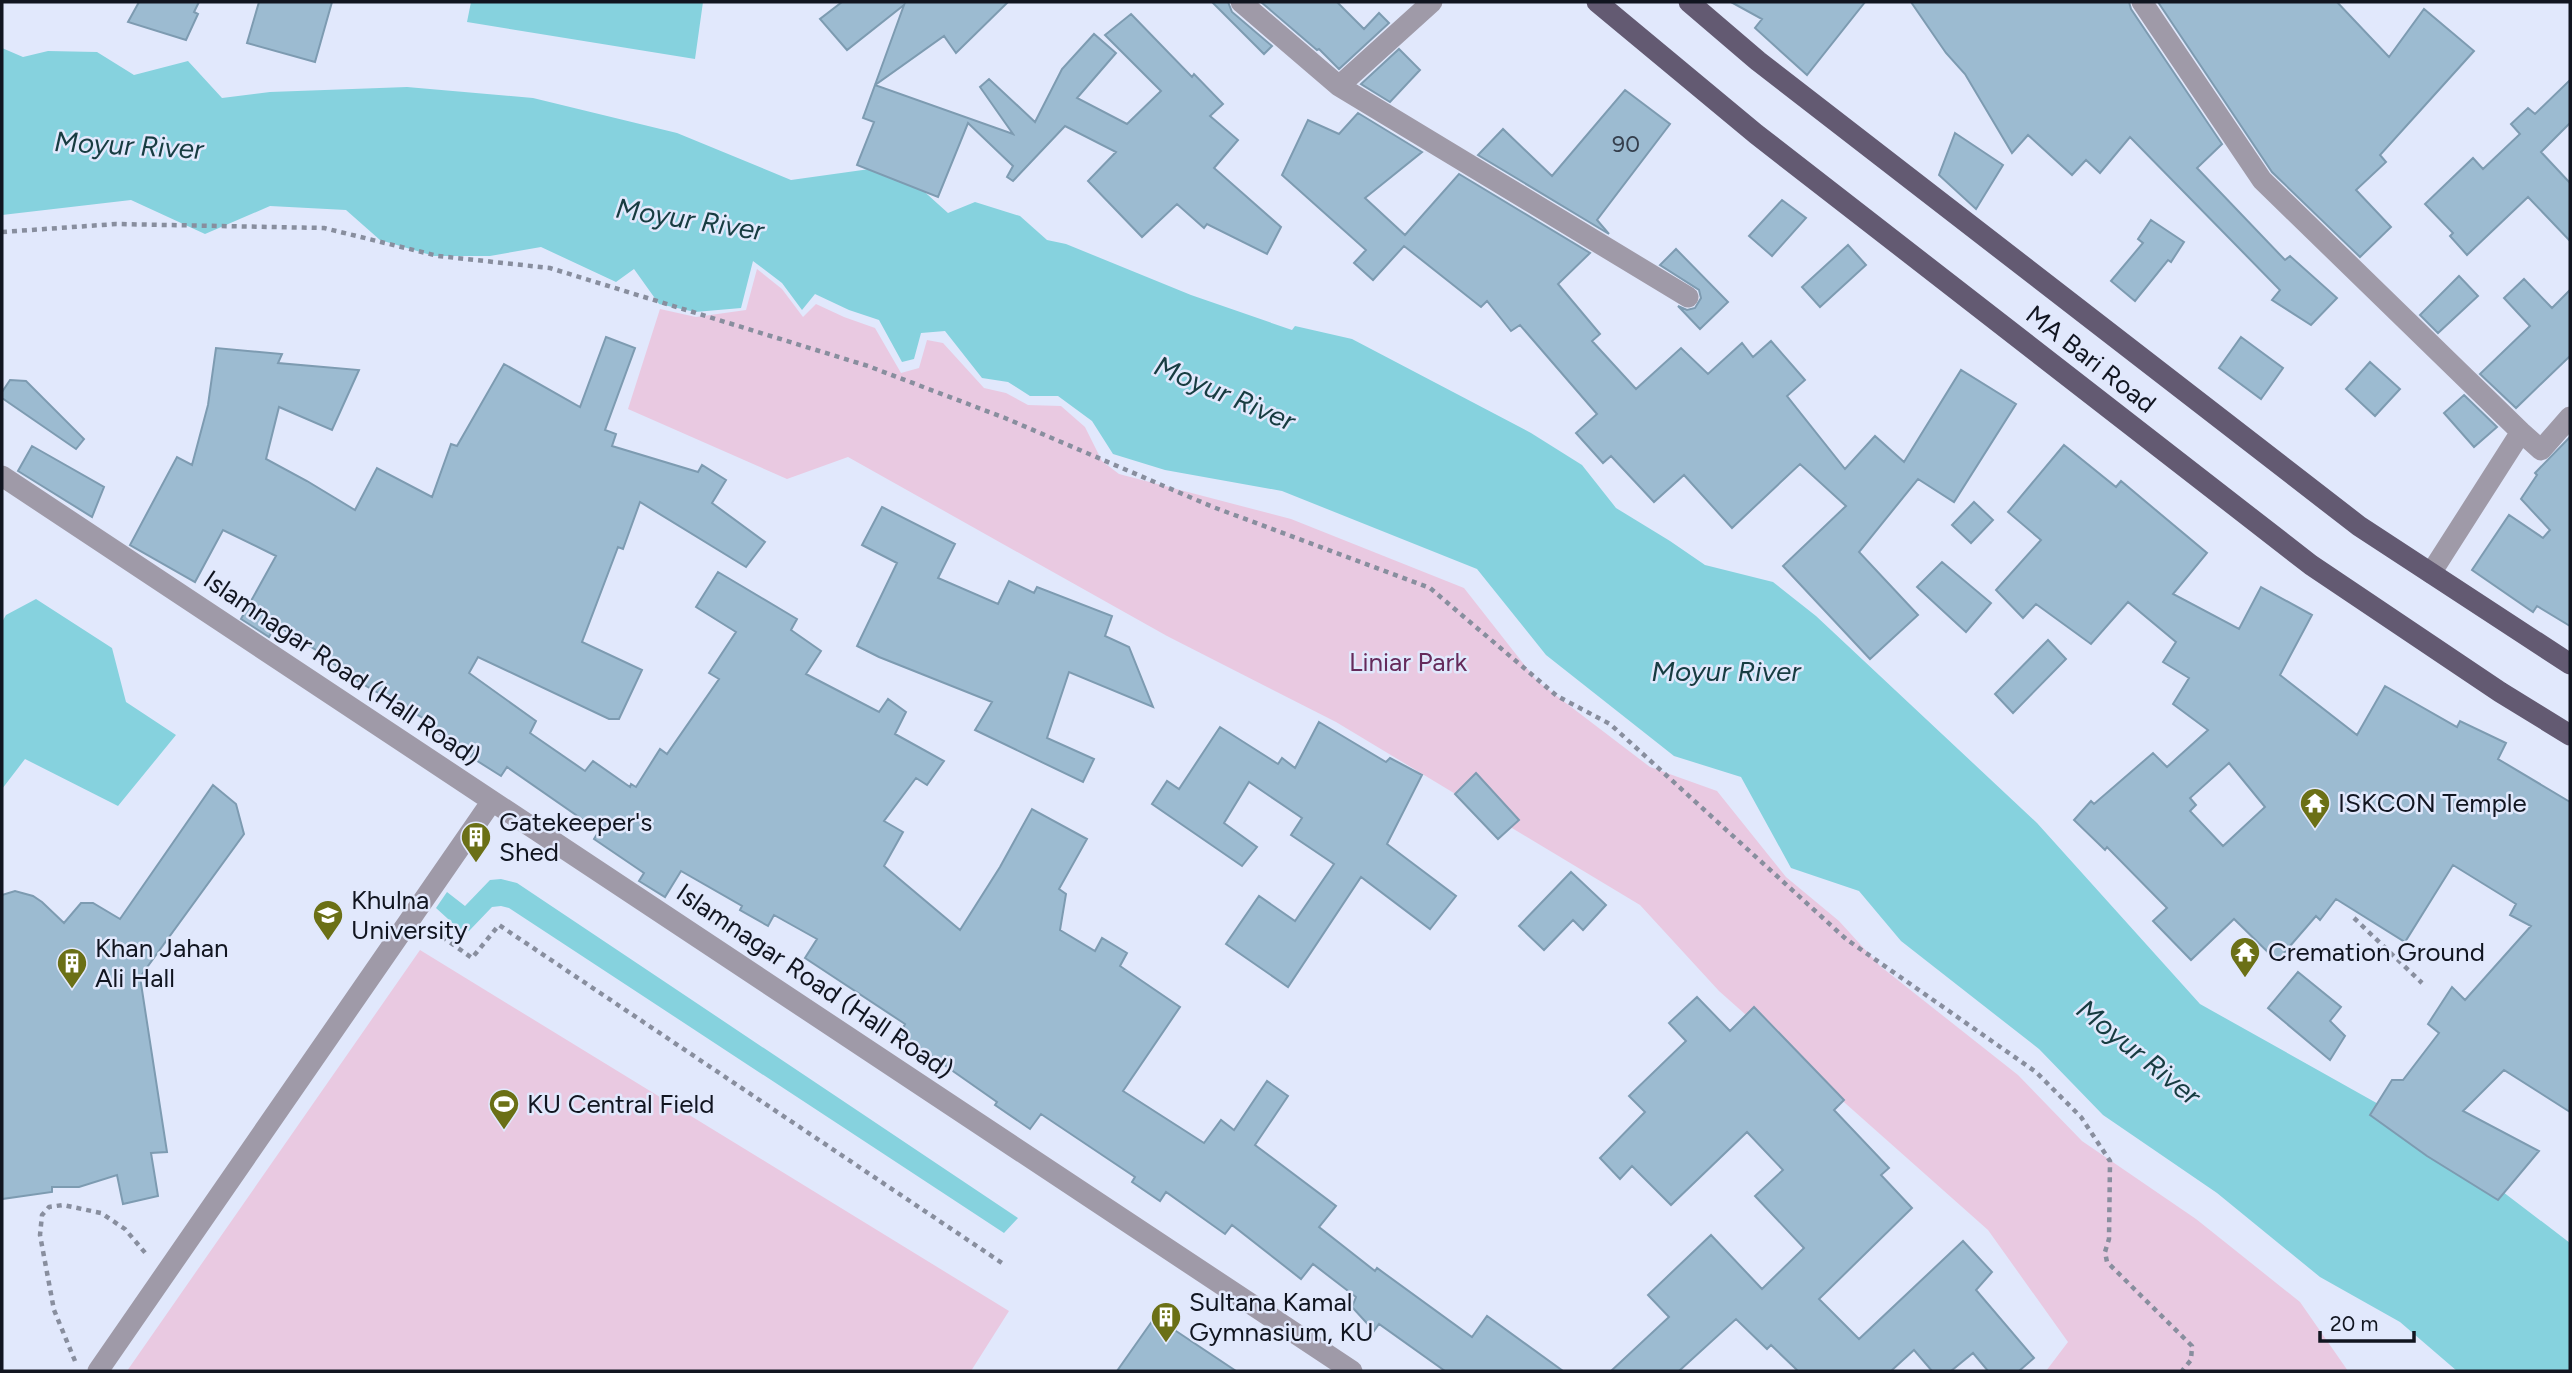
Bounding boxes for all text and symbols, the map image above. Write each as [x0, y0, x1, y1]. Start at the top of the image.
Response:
water label: Moyur River [53, 124, 206, 166]
house number: 90 [1612, 130, 1640, 158]
water label: Moyur River [614, 191, 768, 248]
street label: MA Bari Road [2020, 298, 2162, 420]
water label: Moyur River [1150, 348, 1302, 438]
street label: Islamnagar Road (Hall Road) [198, 563, 486, 773]
park label: Liniar Park [1349, 646, 1467, 678]
water label: Moyur River [1651, 654, 1802, 688]
temple icon: ISKCON Temple [2298, 786, 2332, 830]
place label: ISKCON Temple [2338, 787, 2527, 819]
place label: Gatekeeper's Shed [499, 806, 652, 868]
building icon: Gatekeeper's Shed [459, 820, 493, 864]
street label: Islamnagar Road (Hall Road) [671, 876, 959, 1086]
place label: Khulna University [351, 884, 468, 946]
school or university icon: Khulna University [311, 898, 345, 942]
place label: Khan Jahan Ali Hall [95, 932, 228, 994]
temple icon: Cremation Ground [2228, 935, 2262, 979]
place label: Cremation Ground [2268, 936, 2485, 968]
building icon: Khan Jahan Ali Hall [55, 946, 89, 990]
water label: Moyur River [2070, 992, 2209, 1113]
sports icon: KU Central Field [487, 1087, 521, 1131]
place label: KU Central Field [527, 1088, 714, 1120]
place label: Sultana Kamal Gymnasium, KU [1189, 1286, 1374, 1348]
building icon: Sultana Kamal Gymnasium, KU [1149, 1300, 1183, 1344]
scale bar [2320, 1300, 2414, 1344]
text: 20 m [2330, 1311, 2378, 1336]

